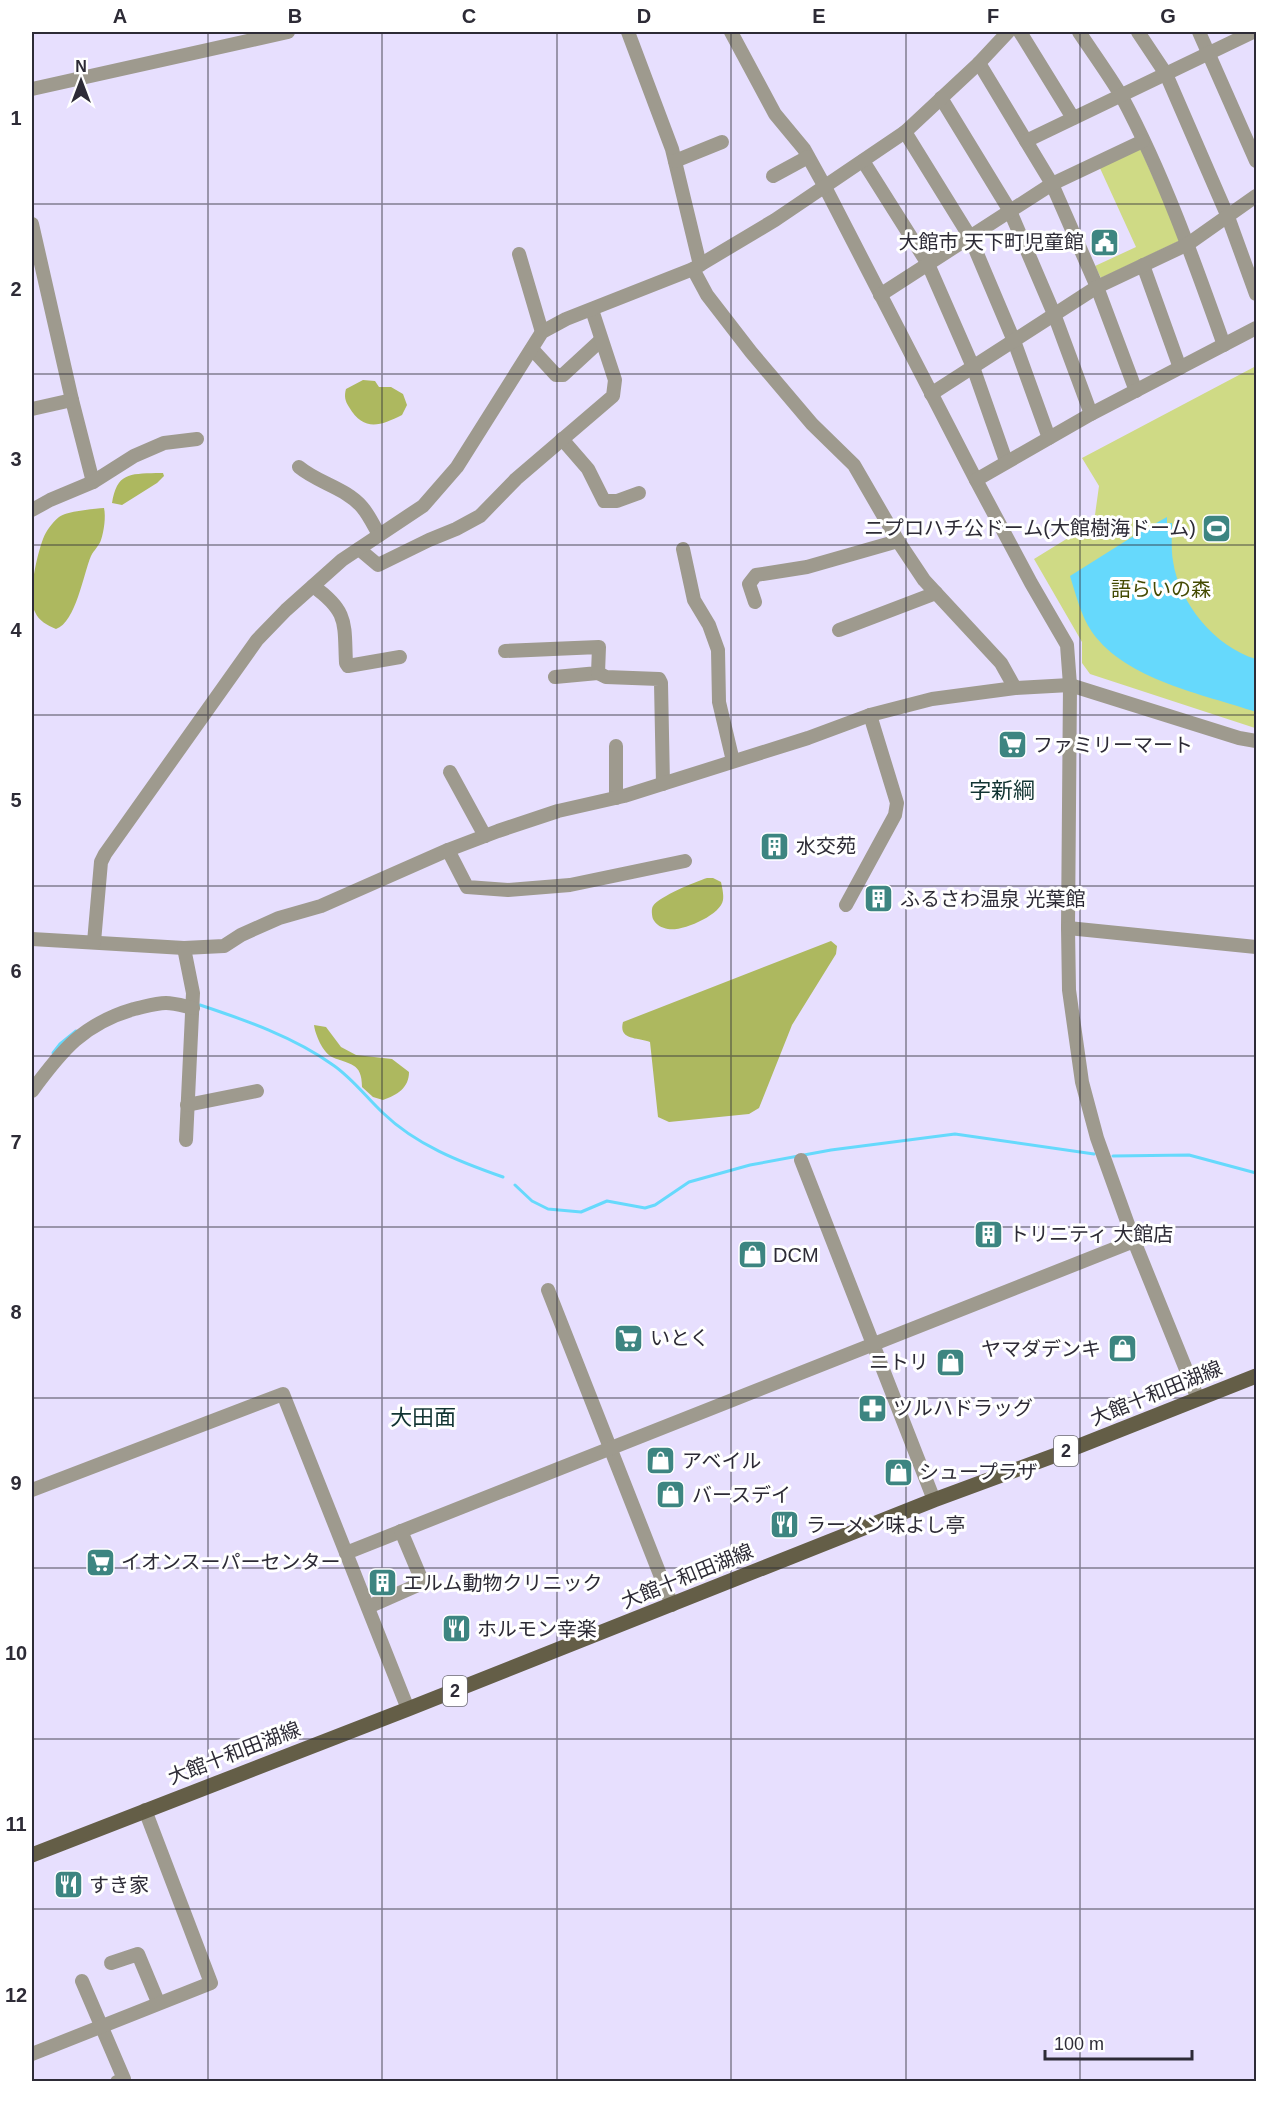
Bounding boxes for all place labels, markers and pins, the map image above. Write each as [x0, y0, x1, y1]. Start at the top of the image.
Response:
public building icon: 大館市 天下町児童館 [1089, 226, 1121, 258]
place label: 大館市 天下町児童館 [898, 231, 1084, 253]
sports icon: ニプロハチ公ドーム(大館樹海ドーム) [1201, 512, 1233, 544]
place label: ニプロハチ公ドーム(大館樹海ドーム) [864, 517, 1196, 539]
supermarket icon: ファミリーマート [996, 729, 1028, 761]
place label: ファミリーマート [1033, 734, 1193, 756]
building icon: 水交苑 [759, 830, 791, 862]
place label: 水交苑 [796, 835, 856, 857]
building icon: ふるさわ温泉 光葉館 [863, 883, 895, 915]
place label: ふるさわ温泉 光葉館 [900, 888, 1086, 910]
building icon: トリニティ 大館店 [972, 1218, 1004, 1250]
place label: トリニティ 大館店 [1009, 1223, 1173, 1245]
shop icon: DCM [736, 1239, 768, 1271]
place label: DCM [773, 1244, 819, 1266]
supermarket icon: いとく [613, 1322, 645, 1354]
place label: いとく [650, 1327, 709, 1349]
shop icon: ヤマダデンキ [1106, 1333, 1138, 1365]
place label: ヤマダデンキ [981, 1338, 1101, 1360]
shop icon: ニトリ [934, 1346, 966, 1378]
place label: ニトリ [869, 1351, 929, 1373]
pharmacy icon: ツルハドラッグ [856, 1392, 888, 1424]
place label: ツルハドラッグ [893, 1397, 1033, 1419]
shop icon: アベイル [645, 1445, 677, 1477]
place label: アベイル [682, 1450, 762, 1472]
shop icon: シュープラザ [882, 1456, 914, 1488]
place label: シュープラザ [919, 1461, 1038, 1483]
shop icon: バースデイ [655, 1479, 687, 1511]
place label: バースデイ [692, 1484, 791, 1506]
restaurant icon: ラーメン味よし亭 [769, 1509, 801, 1541]
place label: ラーメン味よし亭 [806, 1514, 965, 1536]
supermarket icon: イオンスーパーセンター [84, 1546, 116, 1578]
place label: イオンスーパーセンター [121, 1551, 340, 1573]
building icon: エルム動物クリニック [366, 1567, 398, 1599]
place label: エルム動物クリニック [403, 1572, 603, 1594]
restaurant icon: ホルモン幸楽 [440, 1613, 472, 1645]
place label: ホルモン幸楽 [477, 1618, 597, 1640]
restaurant icon: すき家 [52, 1869, 84, 1901]
place label: すき家 [89, 1874, 149, 1896]

